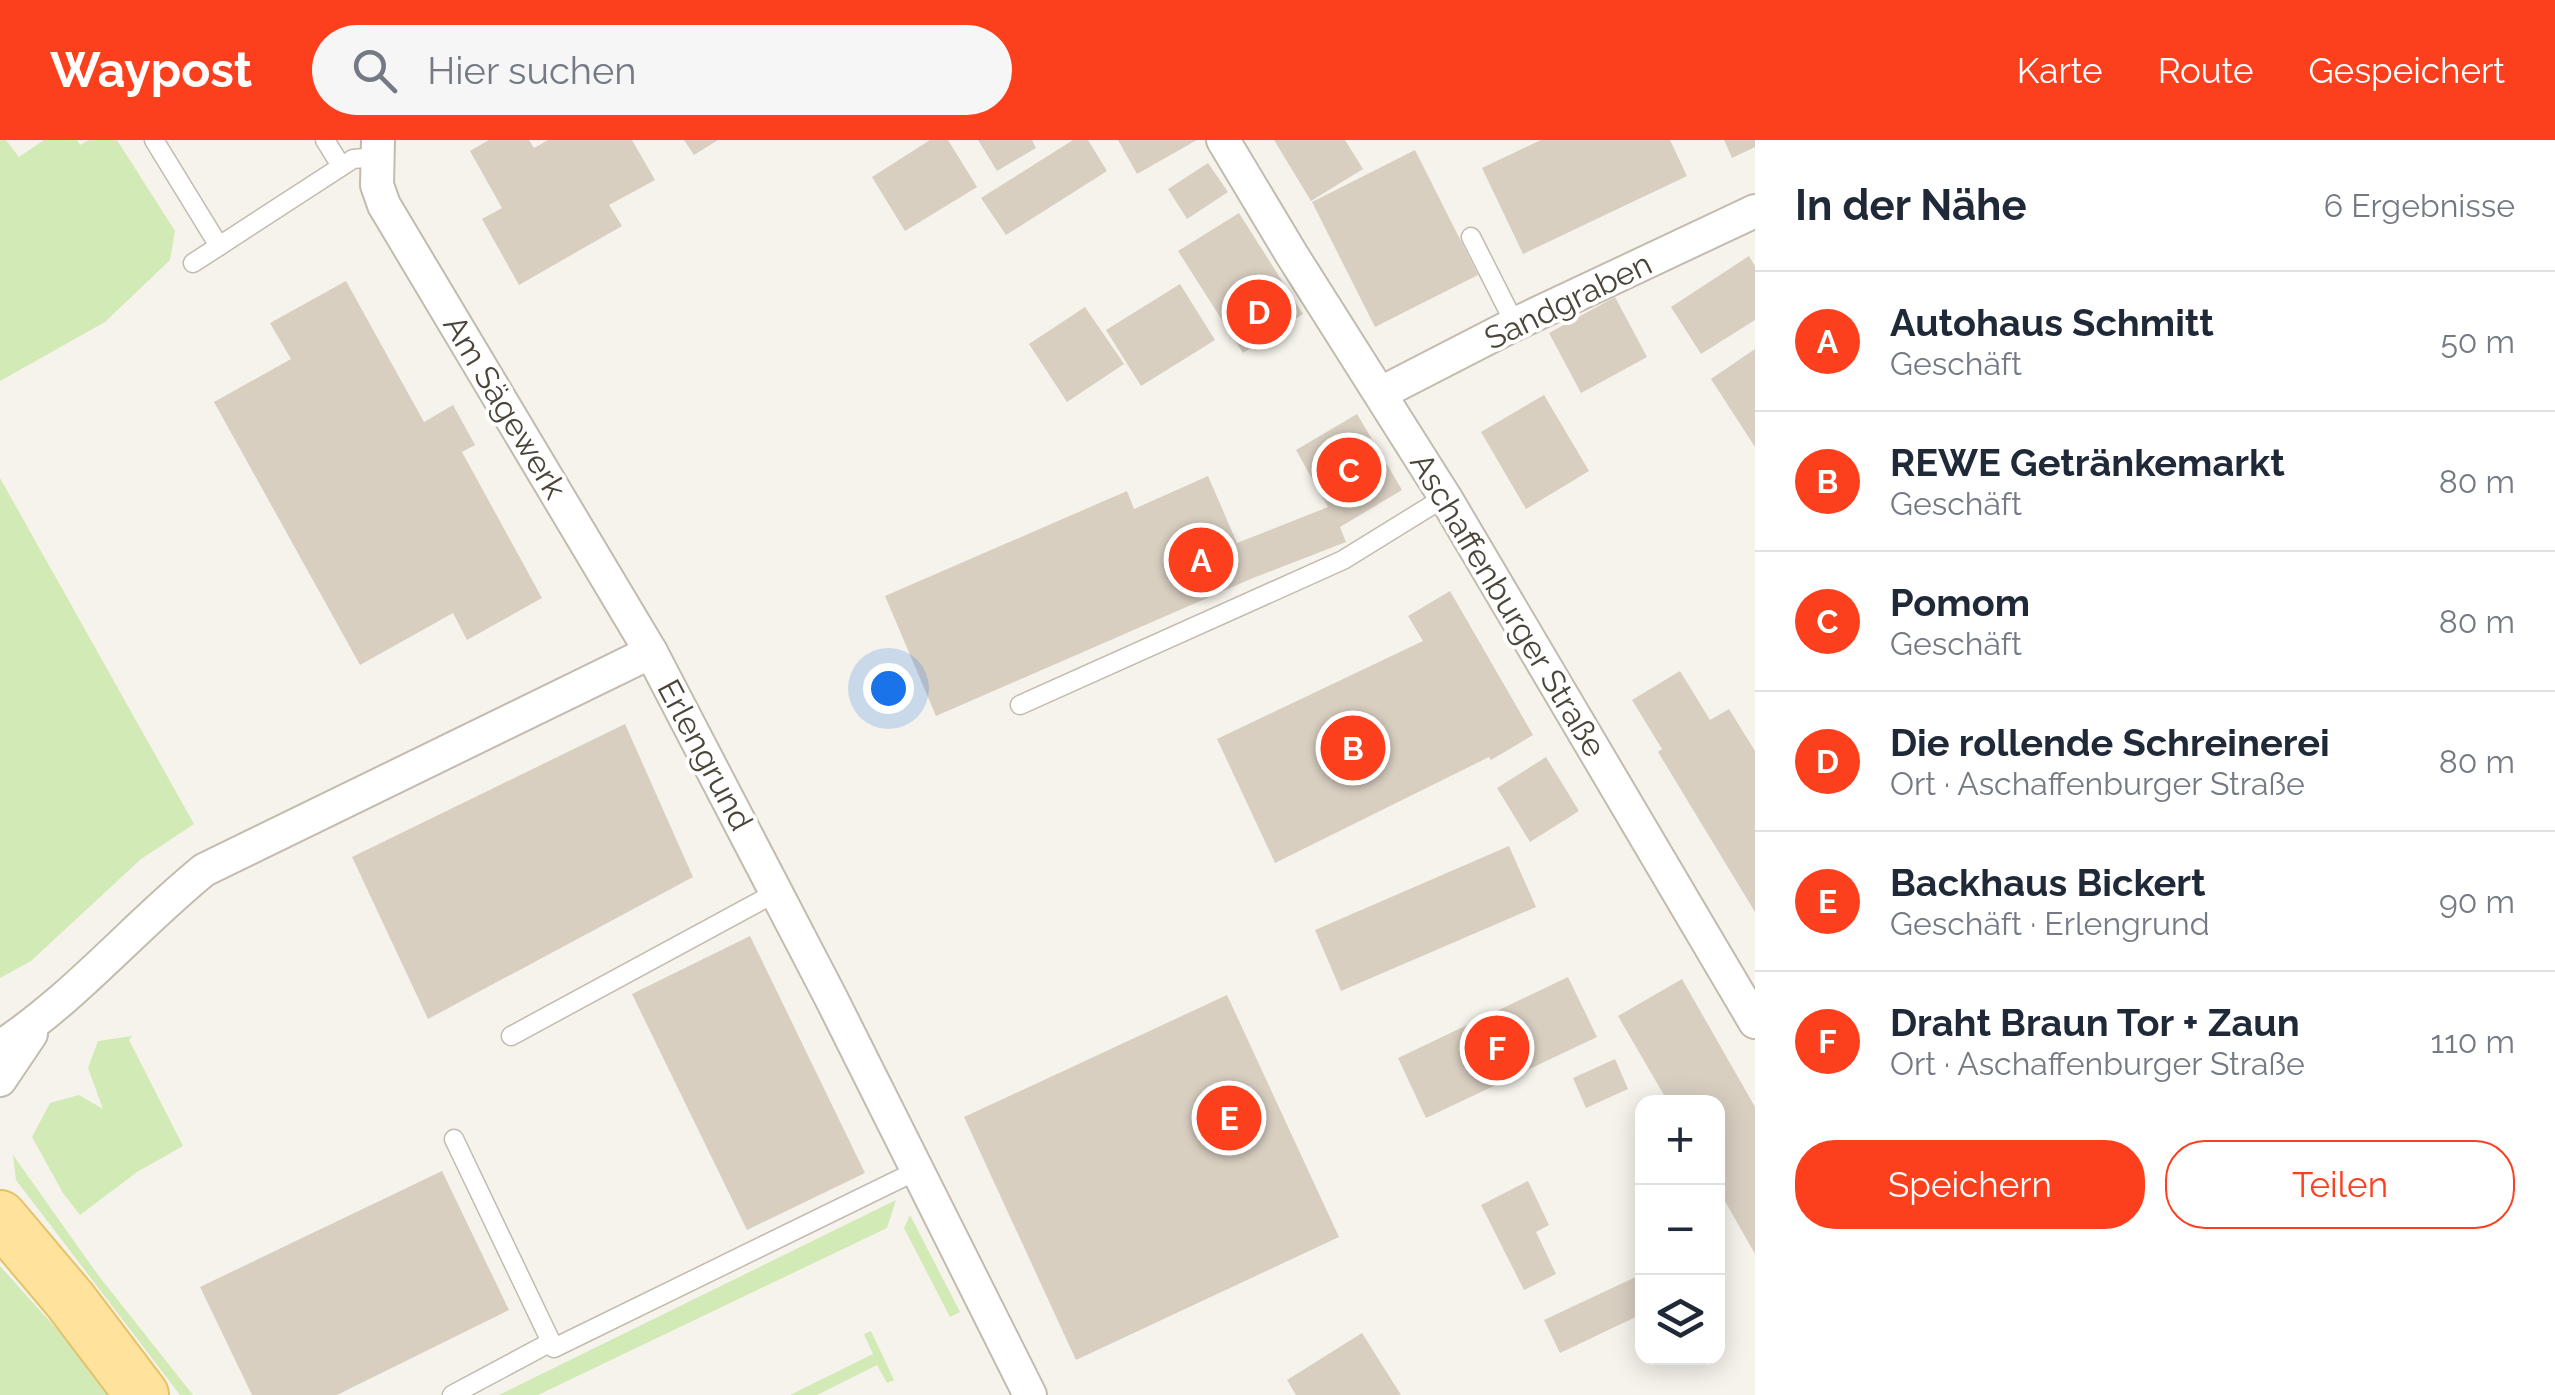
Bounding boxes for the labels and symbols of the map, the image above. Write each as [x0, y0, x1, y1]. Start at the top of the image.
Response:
street label: Sandgraben [1478, 244, 1657, 357]
pin: D [1226, 274, 1292, 350]
street label: Am Sägewerk [436, 309, 575, 505]
pin: C [1316, 432, 1382, 508]
street label: Aschaffenburger Straße [1403, 446, 1614, 763]
pin: A [1168, 522, 1234, 598]
your location [863, 663, 914, 714]
street label: Erlengrund [650, 673, 761, 836]
pin: B [1320, 710, 1386, 786]
pin: F [1464, 1010, 1530, 1086]
pin: E [1196, 1080, 1262, 1156]

